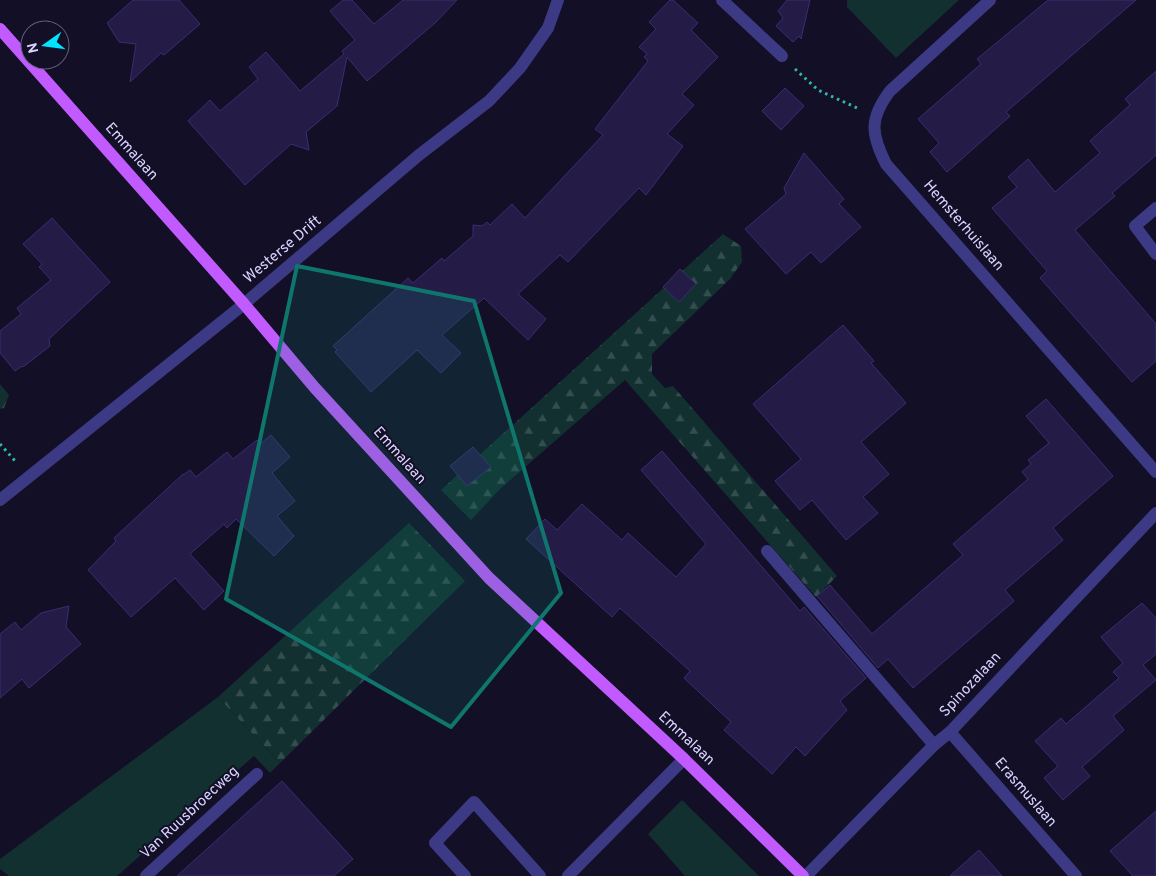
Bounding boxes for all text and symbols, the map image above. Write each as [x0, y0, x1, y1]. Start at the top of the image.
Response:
north arrow [20, 20, 70, 70]
text: N [24, 41, 43, 55]
street label: Emmalaan [100, 119, 162, 185]
street label: Hemsterhuislaan [918, 177, 1008, 275]
street label: Westerse Drift [240, 212, 326, 288]
street label: Emmalaan [368, 423, 430, 489]
street label: Spinozalaan [936, 649, 1006, 721]
street label: Emmalaan [654, 708, 718, 770]
street label: Erasmuslaan [990, 754, 1060, 832]
street label: Van Ruusbroecweg [137, 762, 243, 864]

